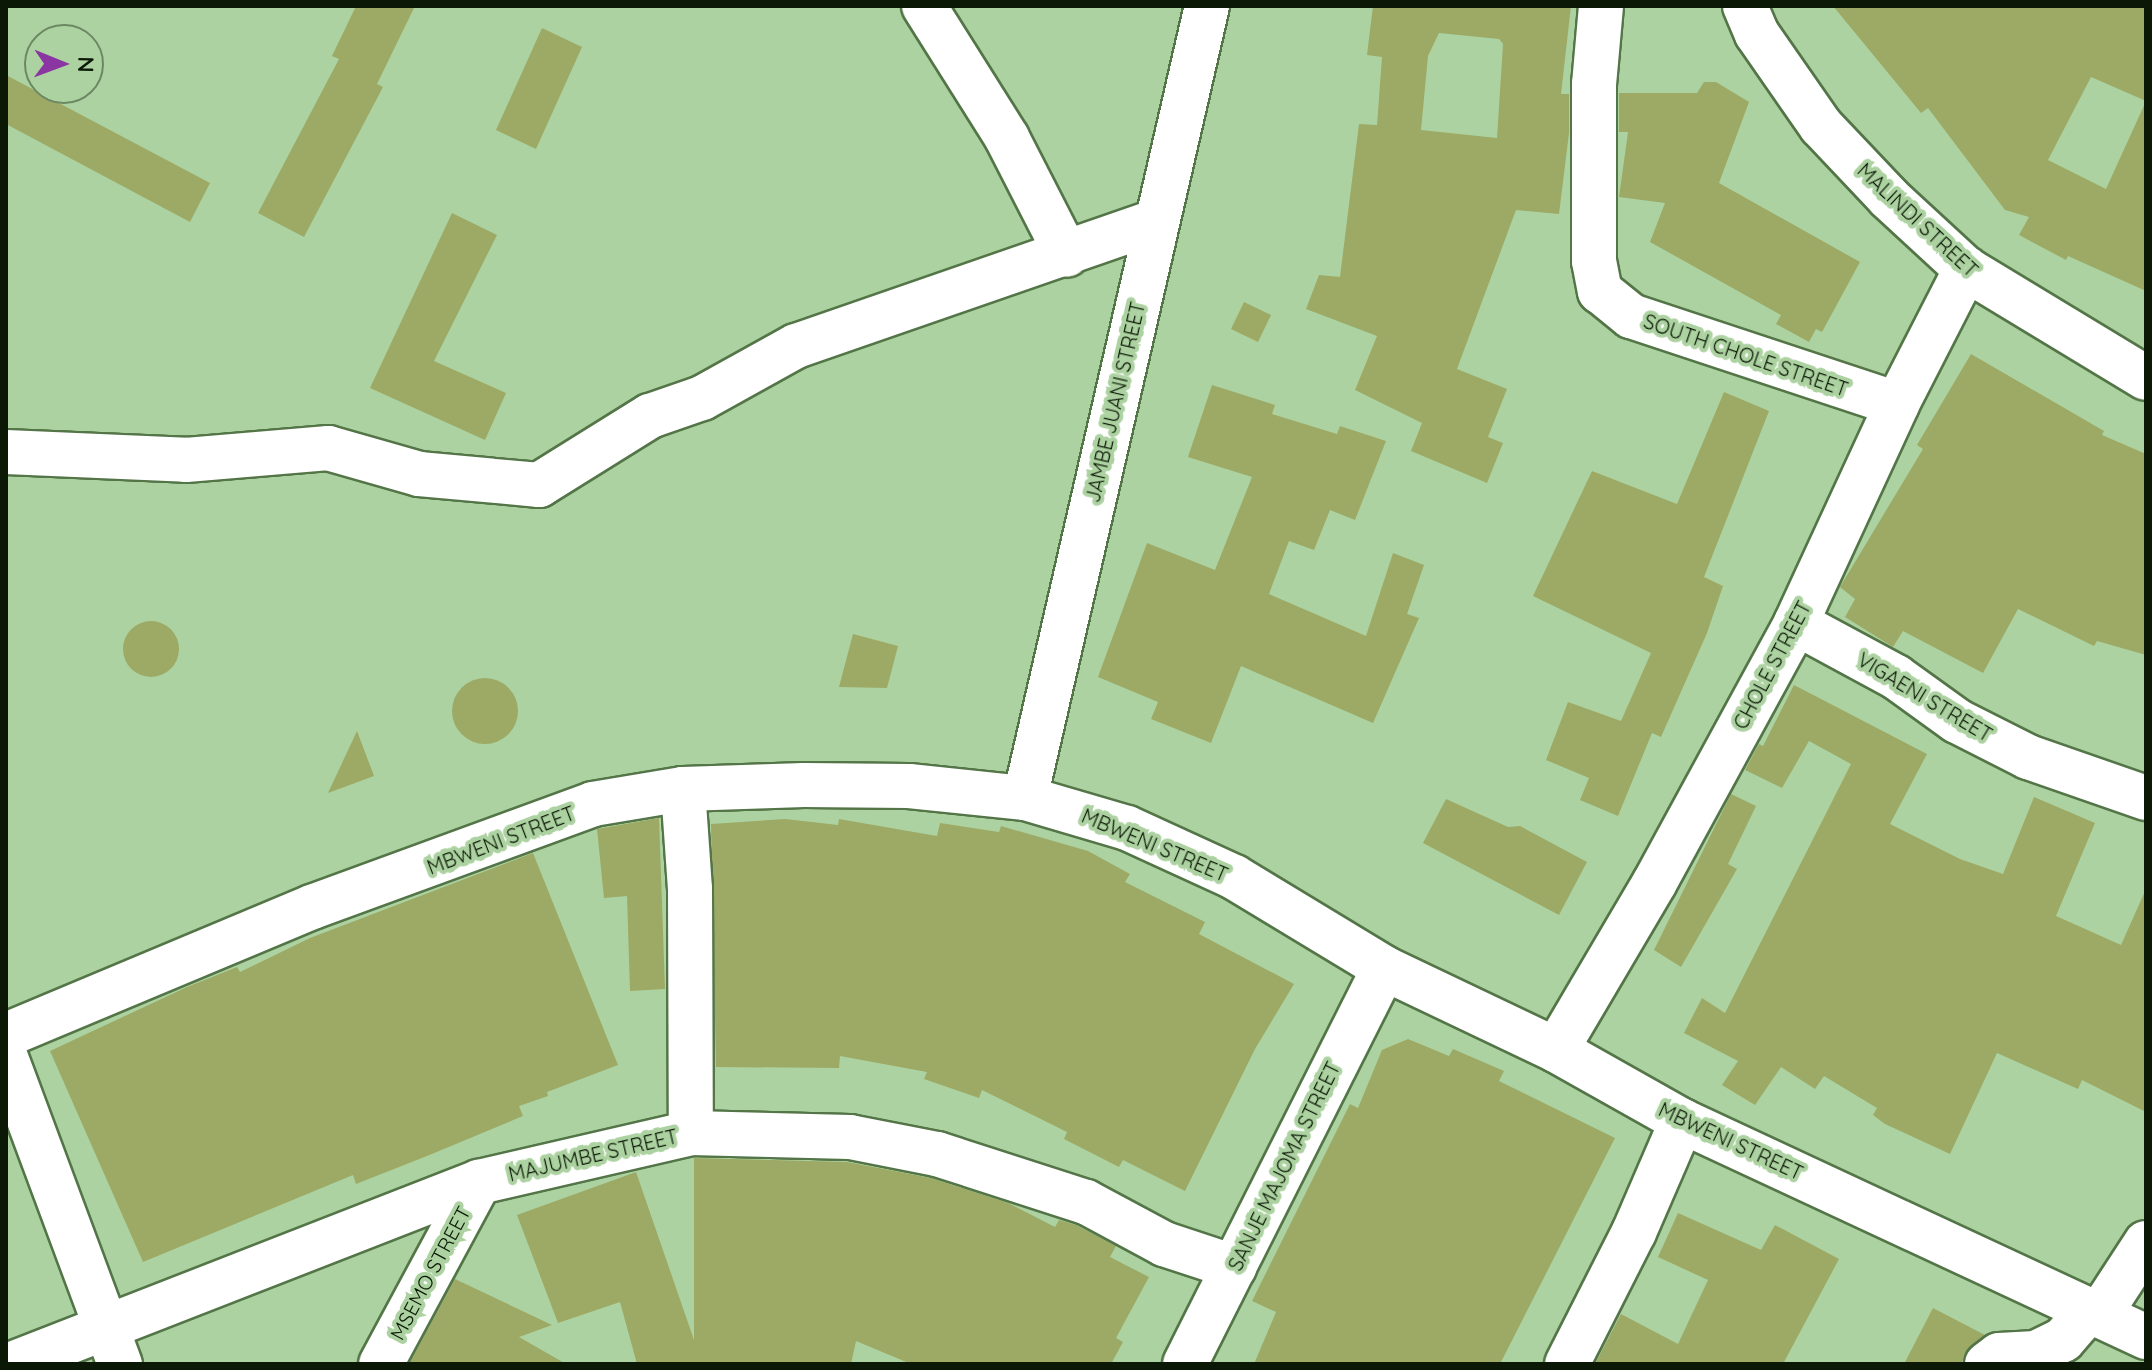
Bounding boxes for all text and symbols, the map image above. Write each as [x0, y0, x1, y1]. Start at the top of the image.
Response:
north arrow [24, 24, 104, 104]
text: N [72, 56, 100, 73]
street label: MALINDI STREET [1853, 158, 1983, 282]
street label: JAMBE JUANI STREET [1080, 299, 1150, 505]
street label: SOUTH CHOLE STREET [1641, 309, 1851, 401]
street label: CHOLE STREET [1728, 597, 1816, 733]
street label: VIGAENI STREET [1853, 647, 1997, 747]
street label: MBWENI STREET [424, 801, 578, 879]
street label: MBWENI STREET [1078, 803, 1232, 887]
street label: SANJE MAJOMA STREET [1223, 1058, 1345, 1274]
street label: MBWENI STREET [1655, 1097, 1807, 1185]
street label: MAJUMBE STREET [506, 1124, 680, 1186]
street label: MSEMO STREET [385, 1202, 475, 1344]

